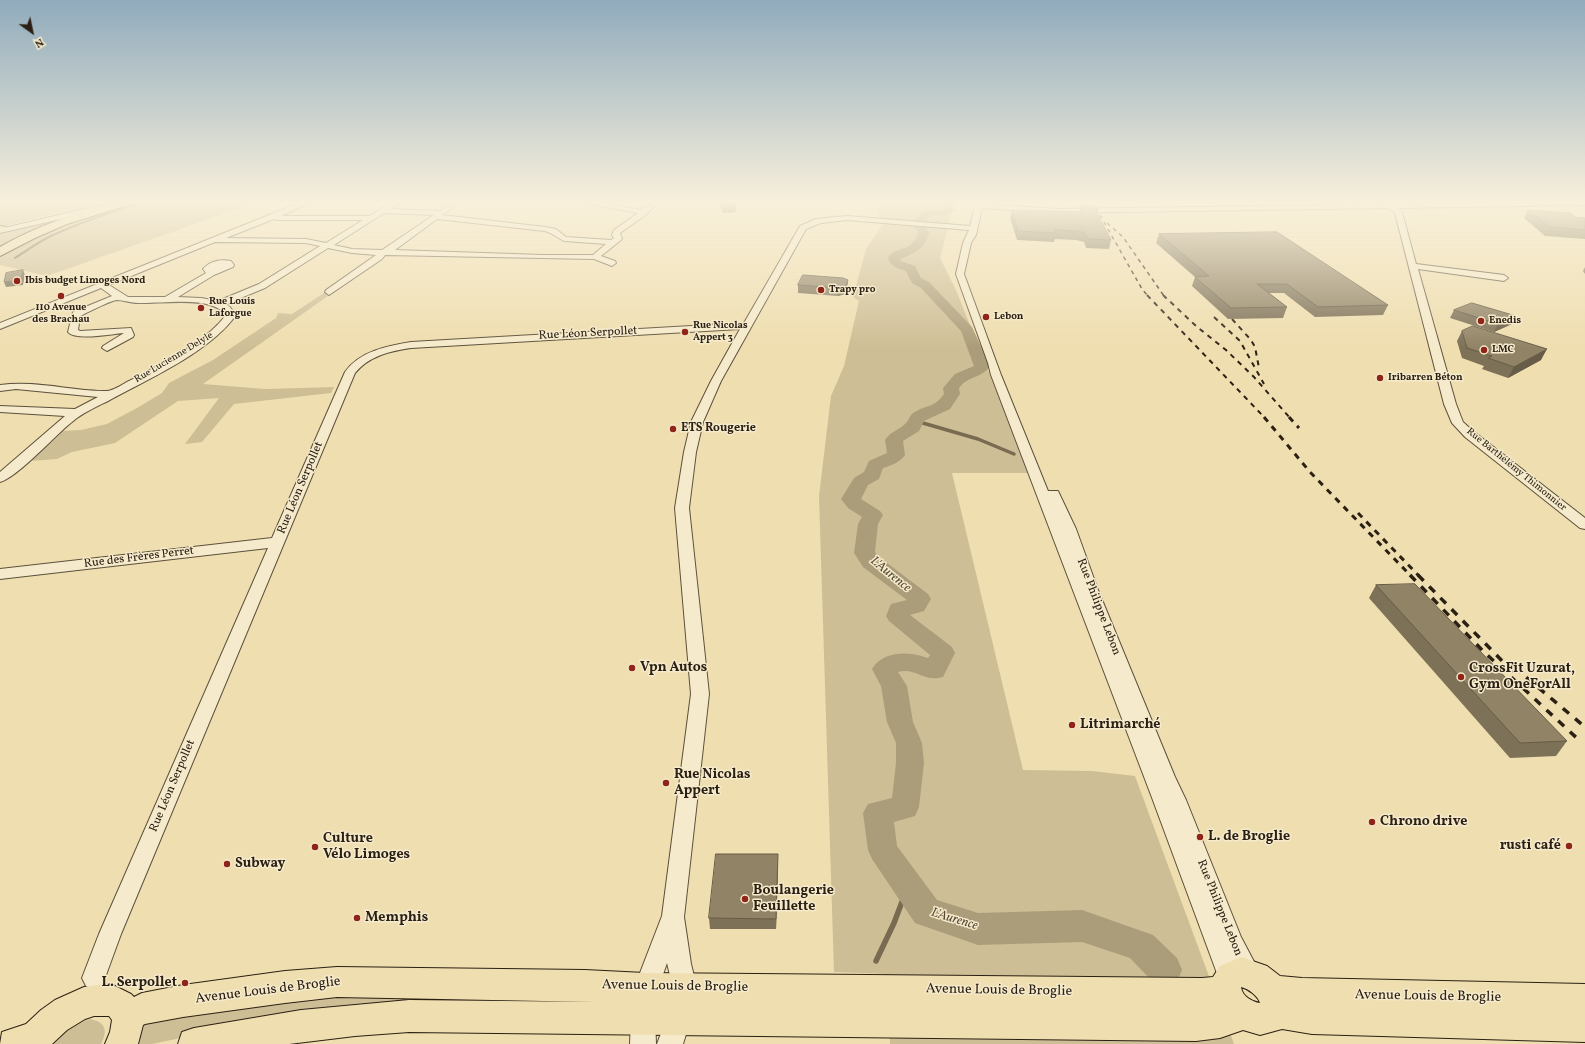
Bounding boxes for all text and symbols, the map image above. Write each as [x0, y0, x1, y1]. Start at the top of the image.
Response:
north arrow [12, 12, 52, 52]
text: N [31, 34, 46, 51]
place label: Ibis budget Limoges Nord [25, 275, 145, 287]
marker: Ibis budget Limoges Nord [12, 276, 22, 286]
place label: Trapy pro [829, 284, 876, 296]
marker: Trapy pro [816, 285, 826, 295]
marker: 110 Avenue des Brachau [56, 291, 66, 301]
place label: Rue Louis Laforgue [209, 296, 255, 320]
place label: 110 Avenue des Brachau [32, 302, 90, 326]
marker: Rue Louis Laforgue [196, 303, 206, 313]
place label: Lebon [994, 311, 1023, 323]
marker: Lebon [981, 312, 991, 322]
place label: Enedis [1489, 315, 1521, 327]
marker: Enedis [1476, 316, 1486, 326]
place label: Rue Nicolas Appert 3 [693, 320, 748, 344]
street label: Rue Léon Serpollet [538, 324, 638, 344]
marker: Rue Nicolas Appert 3 [680, 327, 690, 337]
street label: Rue Lucienne Delyle [133, 330, 215, 386]
place label: LMC [1492, 344, 1514, 356]
marker: LMC [1479, 345, 1489, 355]
place label: Iribarren Béton [1388, 372, 1463, 384]
marker: Iribarren Béton [1375, 373, 1385, 383]
place label: ETS Rougerie [681, 422, 756, 436]
marker: ETS Rougerie [668, 424, 678, 434]
street label: Rue Barthélémy Thimonnier [1464, 426, 1568, 514]
street label: Rue Léon Serpollet [275, 440, 327, 536]
street label: Rue des Frères Perret [83, 544, 195, 572]
water label: L'Aurence [866, 554, 914, 596]
street label: Rue Philippe Lebon [1073, 557, 1123, 657]
place label: Vpn Autos [640, 660, 707, 676]
place label: CrossFit Uzurat, Gym OneForAll [1469, 661, 1575, 694]
marker: Vpn Autos [627, 663, 637, 673]
marker: CrossFit Uzurat, Gym OneForAll [1456, 672, 1466, 682]
place label: Litrimarché [1080, 717, 1160, 733]
marker: Litrimarché [1067, 720, 1077, 730]
street label: Rue Léon Serpollet [147, 738, 199, 834]
place label: Rue Nicolas Appert [674, 767, 751, 800]
marker: Rue Nicolas Appert [661, 778, 671, 788]
place label: Chrono drive [1380, 814, 1467, 830]
marker: Chrono drive [1367, 817, 1377, 827]
place label: L. de Broglie [1208, 829, 1290, 845]
place label: Culture Vélo Limoges [323, 831, 410, 864]
marker: L. de Broglie [1195, 832, 1205, 842]
place label: rusti café [1500, 838, 1561, 854]
marker: rusti café [1564, 841, 1574, 851]
marker: Culture Vélo Limoges [310, 842, 320, 852]
place label: Subway [235, 856, 285, 872]
street label: Rue Philippe Lebon [1193, 858, 1245, 958]
marker: Subway [222, 859, 232, 869]
place label: Boulangerie Feuillette [753, 883, 834, 916]
marker: Boulangerie Feuillette [740, 894, 750, 904]
water label: L'Aurence [929, 906, 979, 934]
place label: Memphis [365, 910, 428, 926]
marker: Memphis [352, 913, 362, 923]
street label: Avenue Louis de Broglie [194, 974, 342, 1008]
place label: L. Serpollet [101, 975, 177, 991]
street label: Avenue Louis de Broglie [602, 977, 748, 997]
marker: L. Serpollet [180, 978, 190, 988]
street label: Avenue Louis de Broglie [926, 981, 1072, 1001]
street label: Avenue Louis de Broglie [1355, 987, 1501, 1007]

